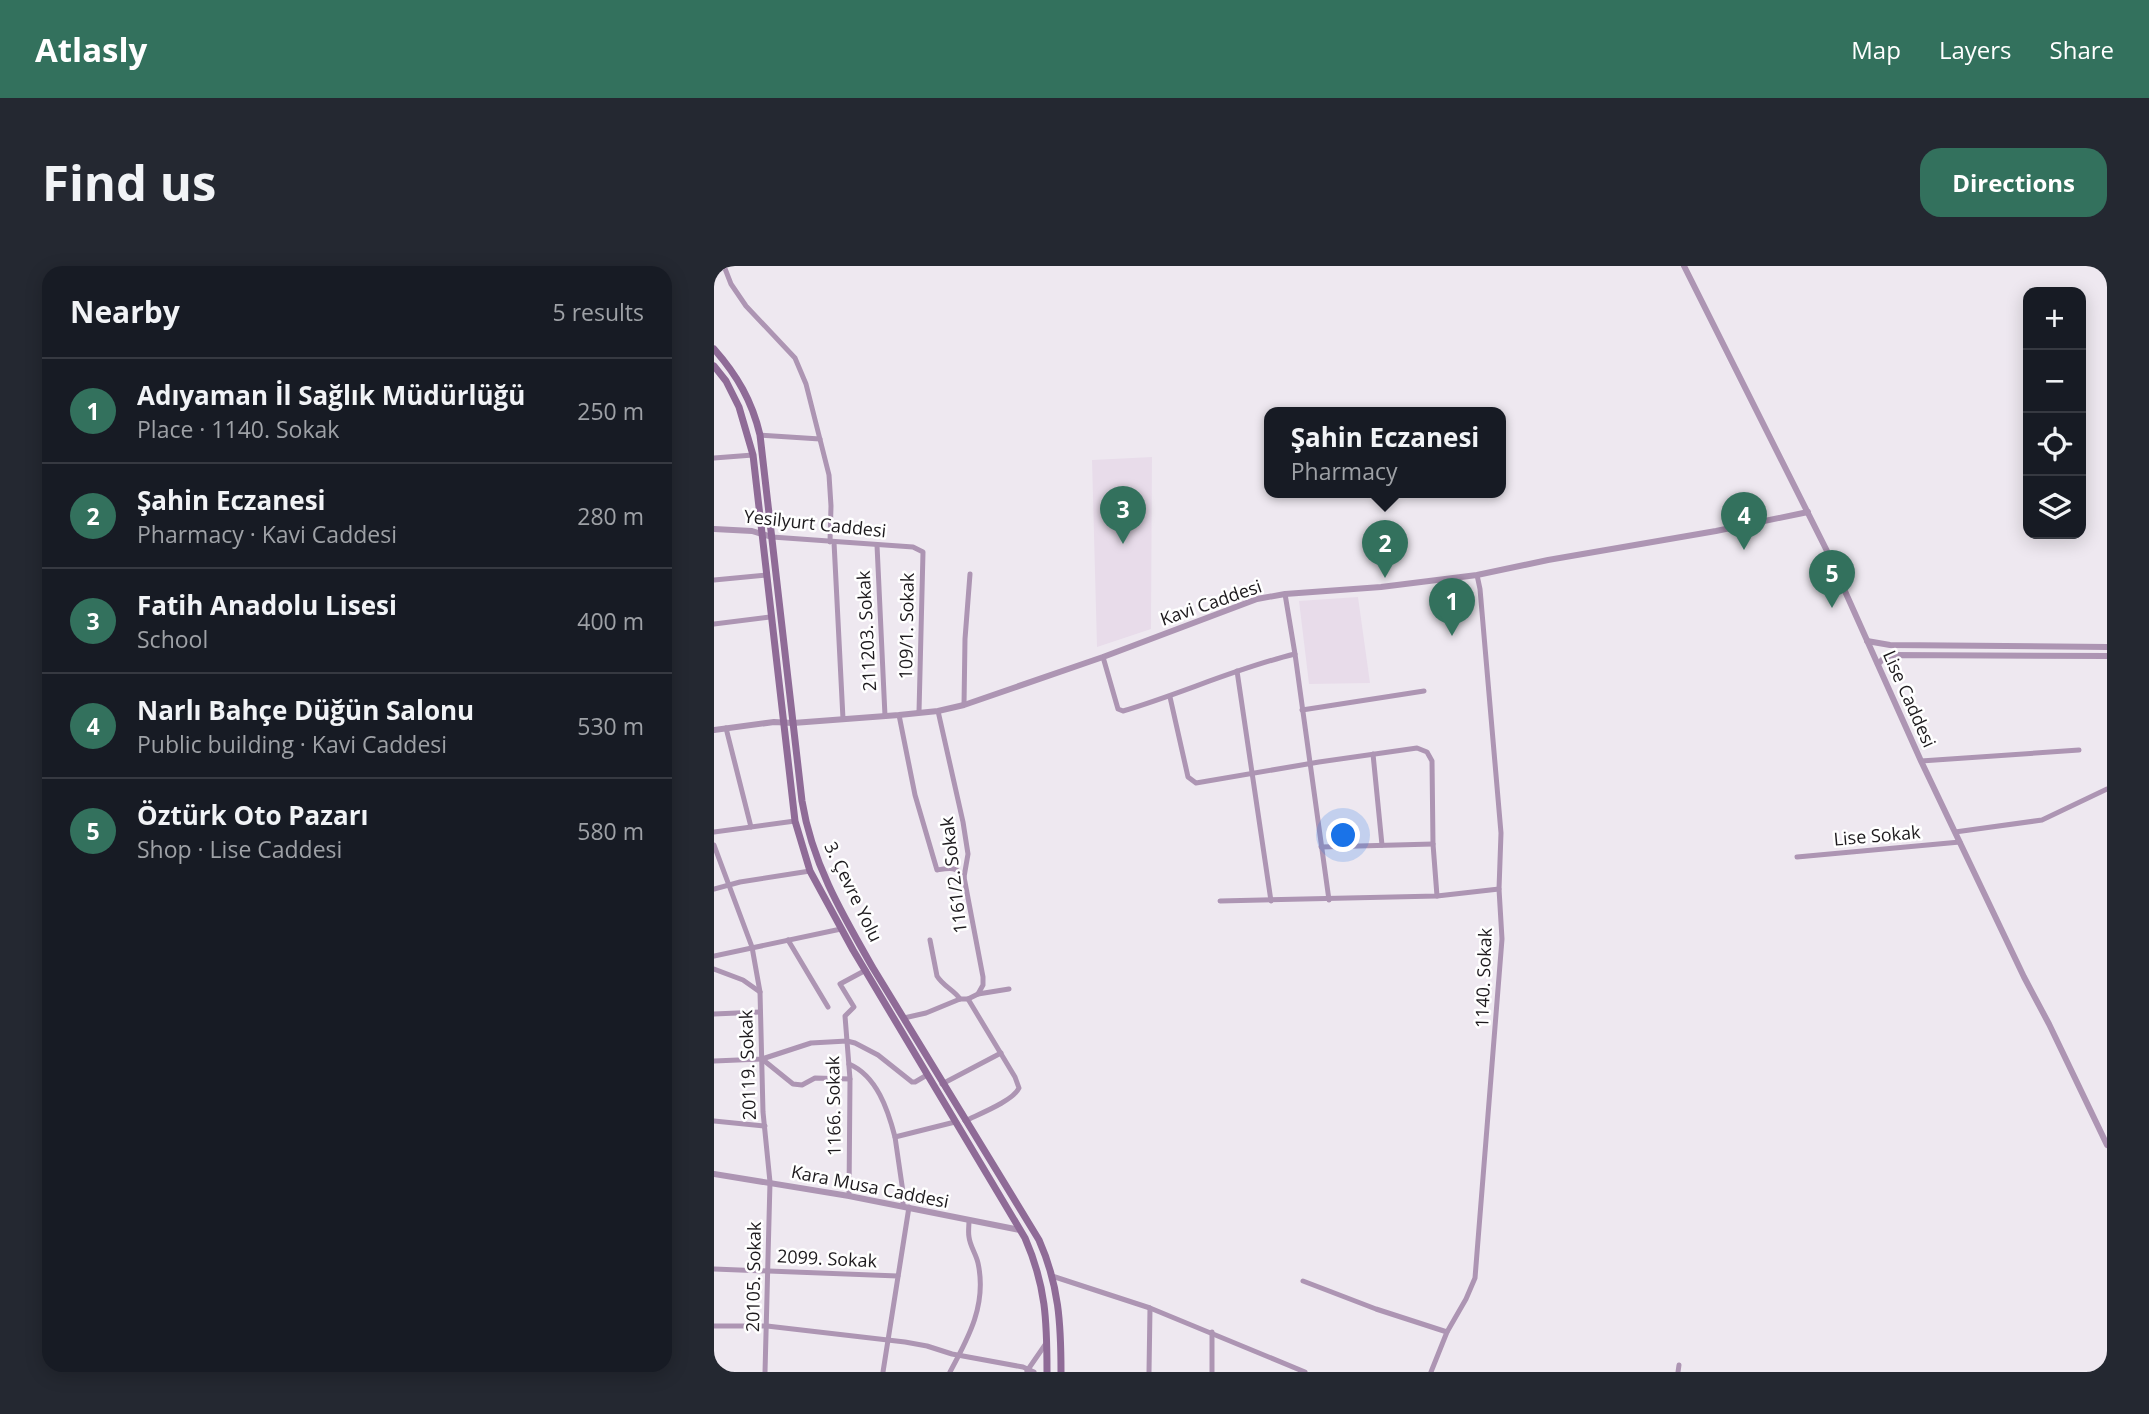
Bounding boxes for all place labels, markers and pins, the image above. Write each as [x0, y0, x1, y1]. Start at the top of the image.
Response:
pin: 3 [1100, 486, 1146, 544]
pin: 4 [1721, 492, 1767, 550]
pin: 2 [1362, 520, 1408, 578]
pin: 5 [1809, 550, 1855, 608]
pin: 1 [1429, 578, 1475, 636]

